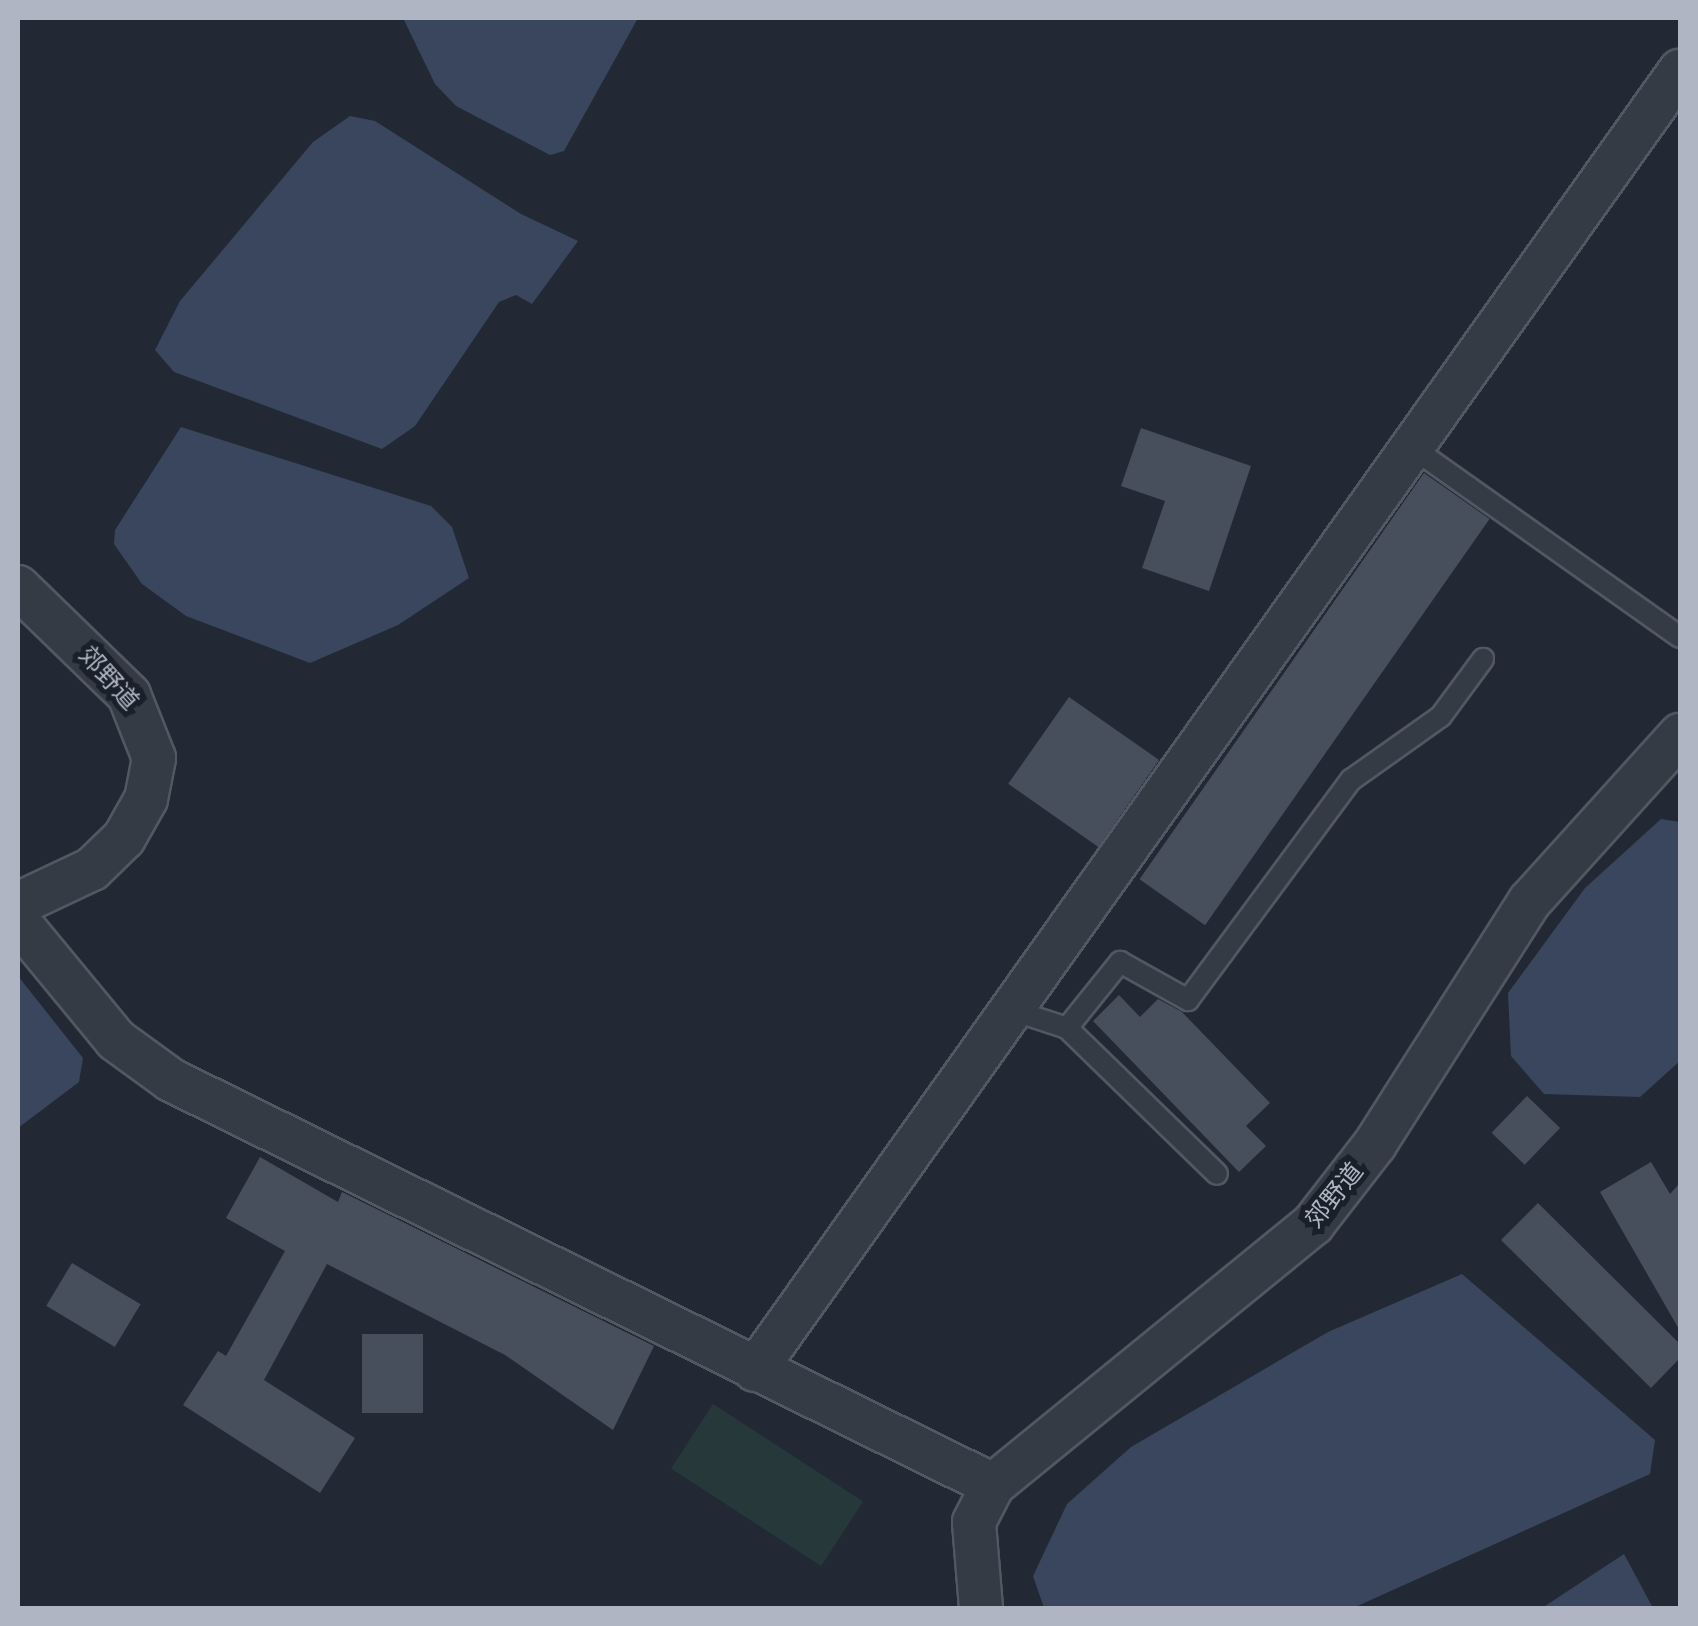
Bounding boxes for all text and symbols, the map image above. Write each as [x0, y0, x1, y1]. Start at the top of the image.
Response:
street label: 郊野道 [73, 640, 145, 716]
street label: 郊野道 [1299, 1156, 1369, 1234]

